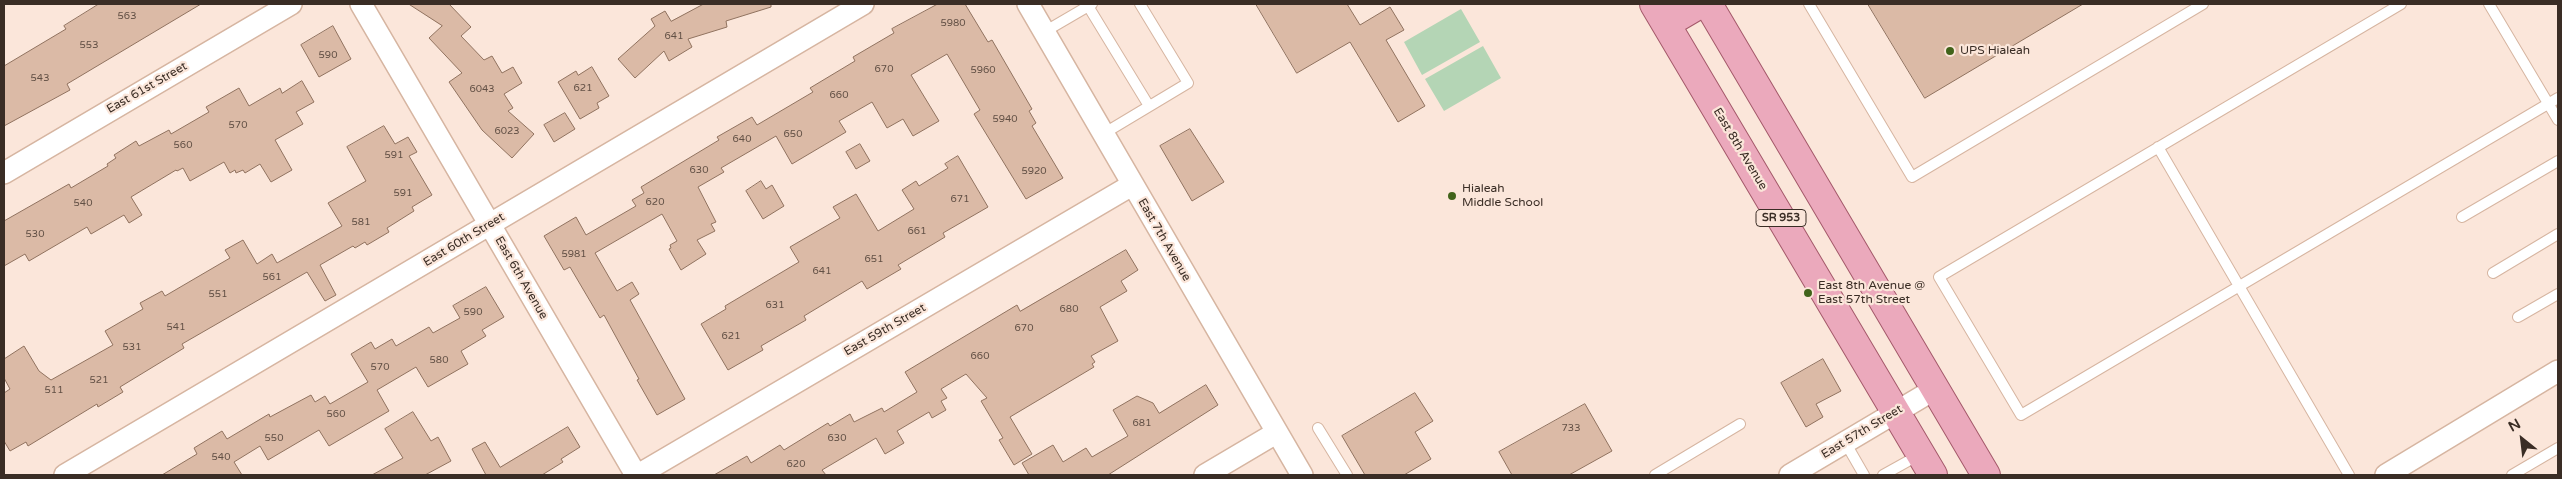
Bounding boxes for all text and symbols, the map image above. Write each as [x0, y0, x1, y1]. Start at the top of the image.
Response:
house number: 563 [118, 10, 136, 22]
house number: 5980 [940, 17, 966, 29]
house number: 641 [665, 30, 683, 42]
house number: 553 [80, 39, 98, 51]
place label: UPS Hialeah [1960, 44, 2030, 58]
marker: UPS Hialeah [1944, 45, 1956, 57]
house number: 590 [319, 49, 337, 61]
street label: East 61st Street [104, 59, 190, 117]
house number: 670 [875, 63, 893, 75]
house number: 5960 [970, 64, 996, 76]
house number: 543 [31, 72, 49, 84]
house number: 621 [574, 82, 592, 94]
house number: 6043 [469, 83, 495, 95]
house number: 660 [830, 89, 848, 101]
street label: East 8th Avenue [1710, 105, 1770, 193]
house number: 5940 [992, 113, 1018, 125]
house number: 570 [229, 119, 247, 131]
house number: 6023 [494, 125, 520, 137]
house number: 650 [784, 128, 802, 140]
house number: 640 [733, 133, 751, 145]
house number: 560 [174, 139, 192, 151]
house number: 591 [385, 149, 403, 161]
house number: 630 [690, 164, 708, 176]
house number: 5920 [1021, 165, 1047, 177]
place label: Hialeah Middle School [1462, 182, 1543, 210]
house number: 591 [394, 187, 412, 199]
marker: Hialeah Middle School [1446, 190, 1458, 202]
house number: 671 [951, 193, 969, 205]
house number: 620 [646, 196, 664, 208]
street label: East 7th Avenue [1134, 196, 1194, 284]
house number: 540 [74, 197, 92, 209]
street label: East 60th Street [421, 210, 507, 270]
road number: SR 953 [1756, 210, 1806, 227]
house number: 581 [352, 216, 370, 228]
house number: 661 [908, 225, 926, 237]
house number: 530 [26, 228, 44, 240]
street label: East 6th Avenue [491, 234, 551, 322]
house number: 5981 [561, 248, 587, 260]
house number: 651 [865, 253, 883, 265]
house number: 641 [813, 265, 831, 277]
house number: 561 [263, 271, 281, 283]
place label: East 8th Avenue @ East 57th Street [1818, 279, 1925, 307]
marker: East 8th Avenue @ East 57th Street [1802, 287, 1814, 299]
house number: 551 [209, 288, 227, 300]
house number: 631 [766, 299, 784, 311]
street label: East 59th Street [842, 301, 928, 359]
house number: 680 [1060, 303, 1078, 315]
house number: 590 [464, 306, 482, 318]
house number: 541 [167, 321, 185, 333]
house number: 670 [1015, 322, 1033, 334]
house number: 621 [722, 330, 740, 342]
house number: 531 [123, 341, 141, 353]
house number: 660 [971, 350, 989, 362]
house number: 580 [430, 354, 448, 366]
house number: 570 [371, 361, 389, 373]
house number: 521 [90, 374, 108, 386]
house number: 511 [45, 384, 63, 396]
street label: East 57th Street [1819, 402, 1905, 462]
house number: 560 [327, 408, 345, 420]
north arrow [2497, 414, 2547, 464]
text: N [2505, 415, 2524, 436]
house number: 681 [1133, 417, 1151, 429]
house number: 733 [1562, 422, 1580, 434]
house number: 550 [265, 432, 283, 444]
house number: 630 [828, 432, 846, 444]
house number: 540 [212, 451, 230, 463]
house number: 620 [787, 458, 805, 470]

